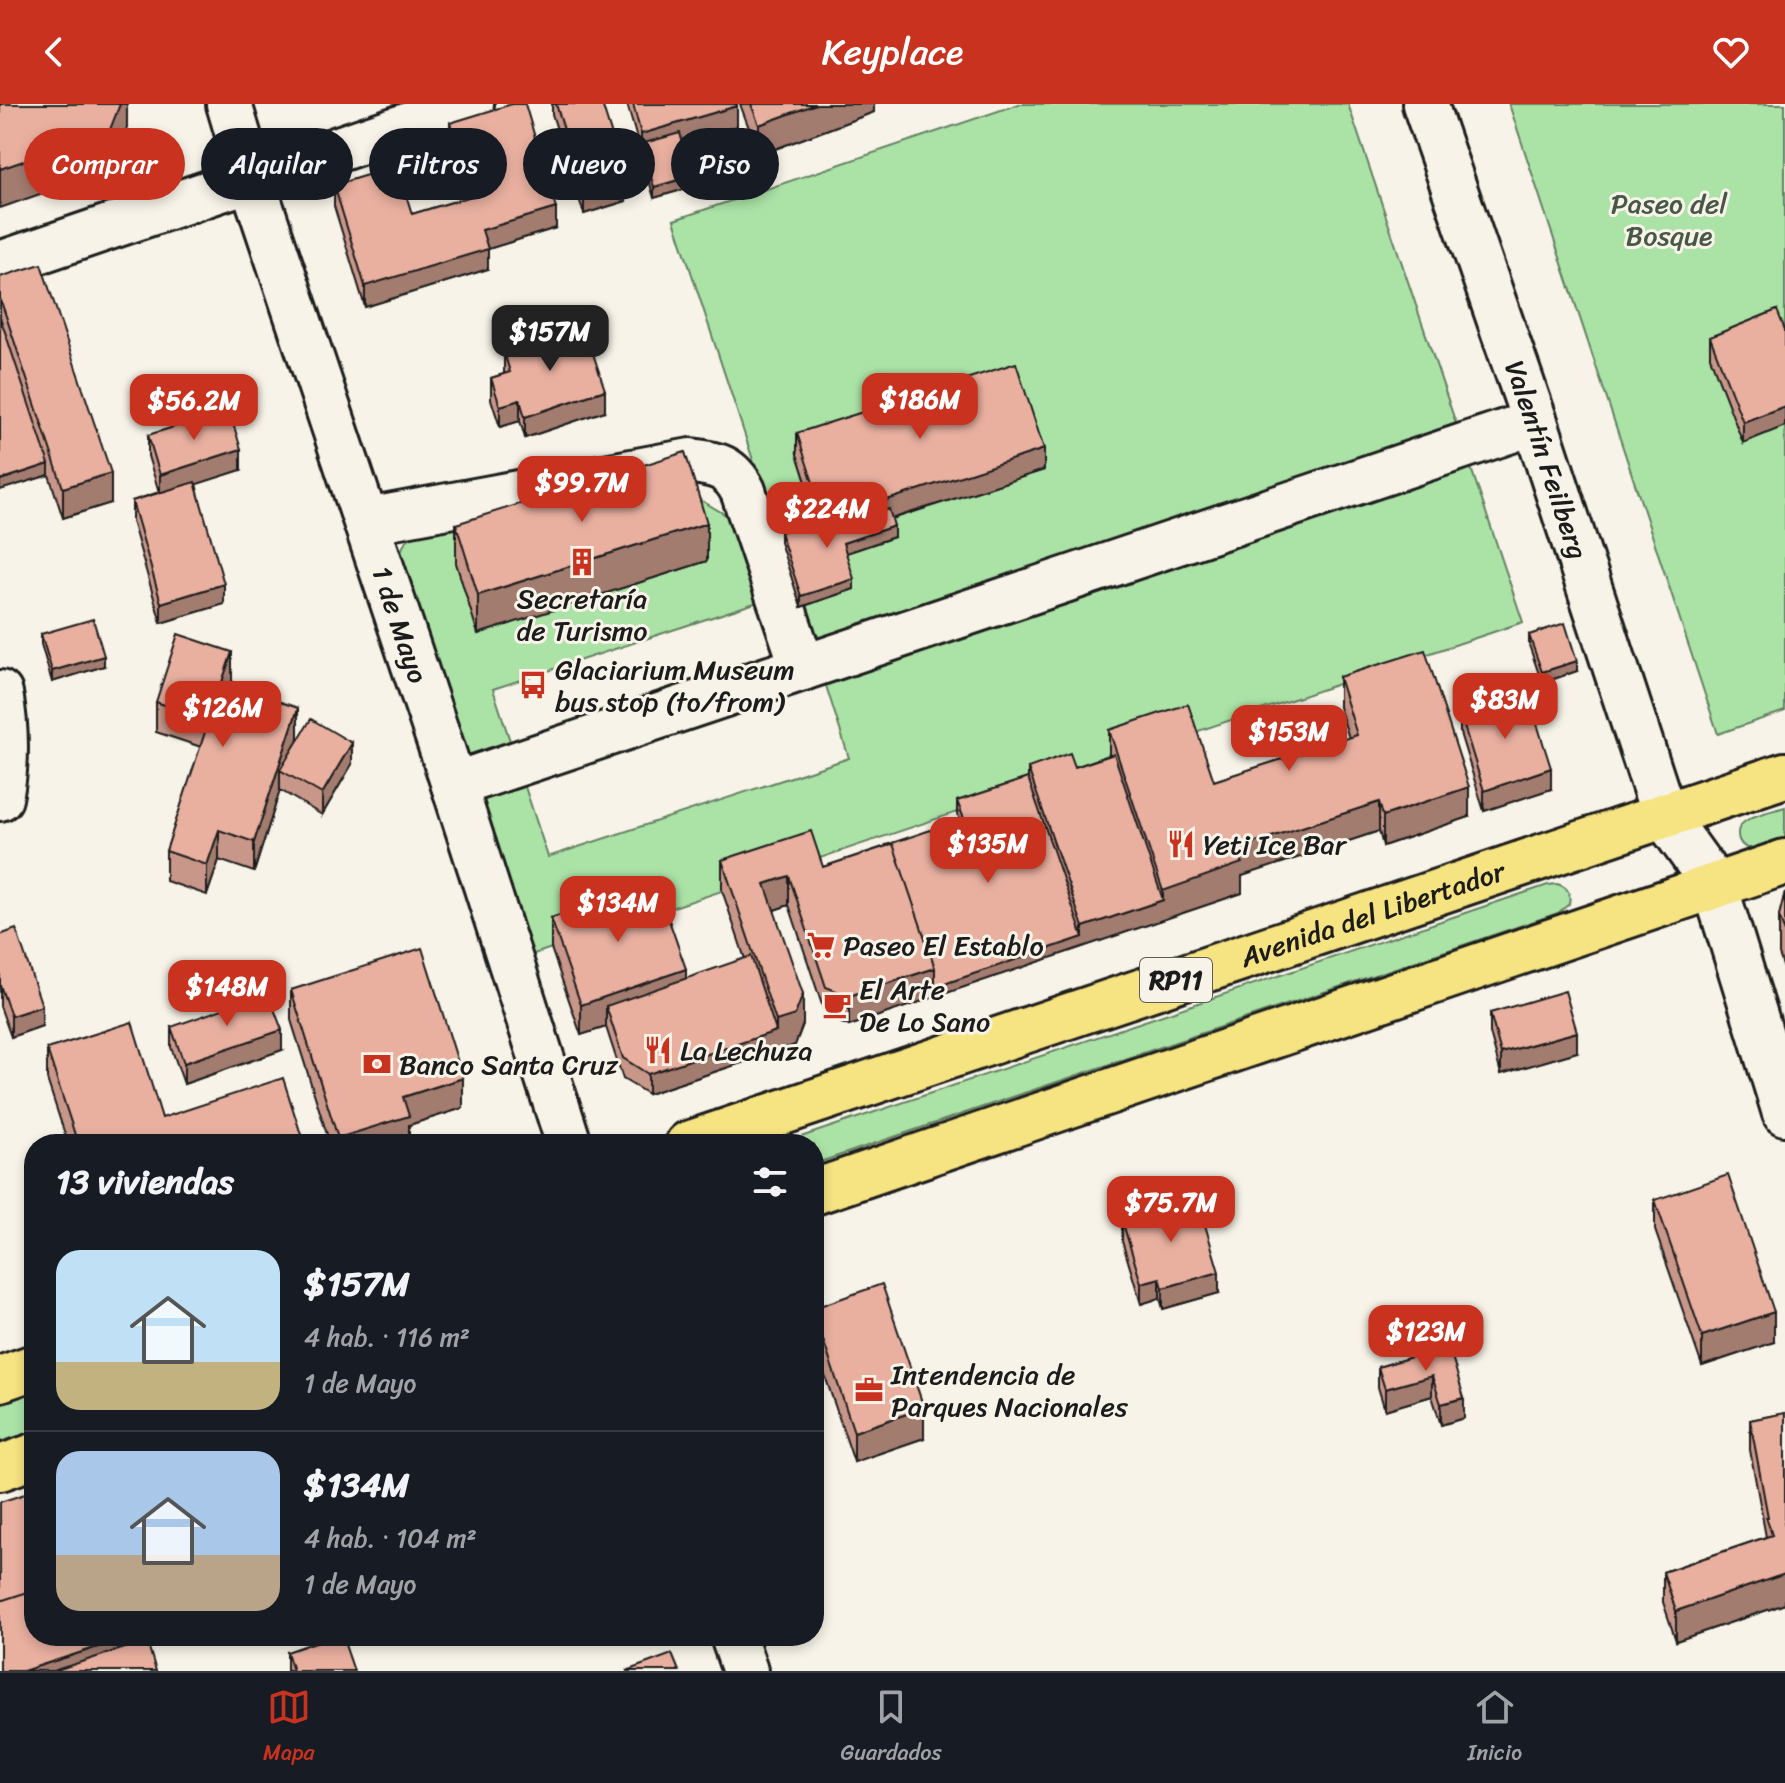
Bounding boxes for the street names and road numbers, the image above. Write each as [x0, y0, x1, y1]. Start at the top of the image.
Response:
street label: Valentín Feilberg [1490, 354, 1602, 566]
street label: 1 de Mayo [357, 559, 442, 690]
street label: Avenida del Libertador [1233, 846, 1513, 982]
road number: RP11 [1140, 958, 1212, 1002]

